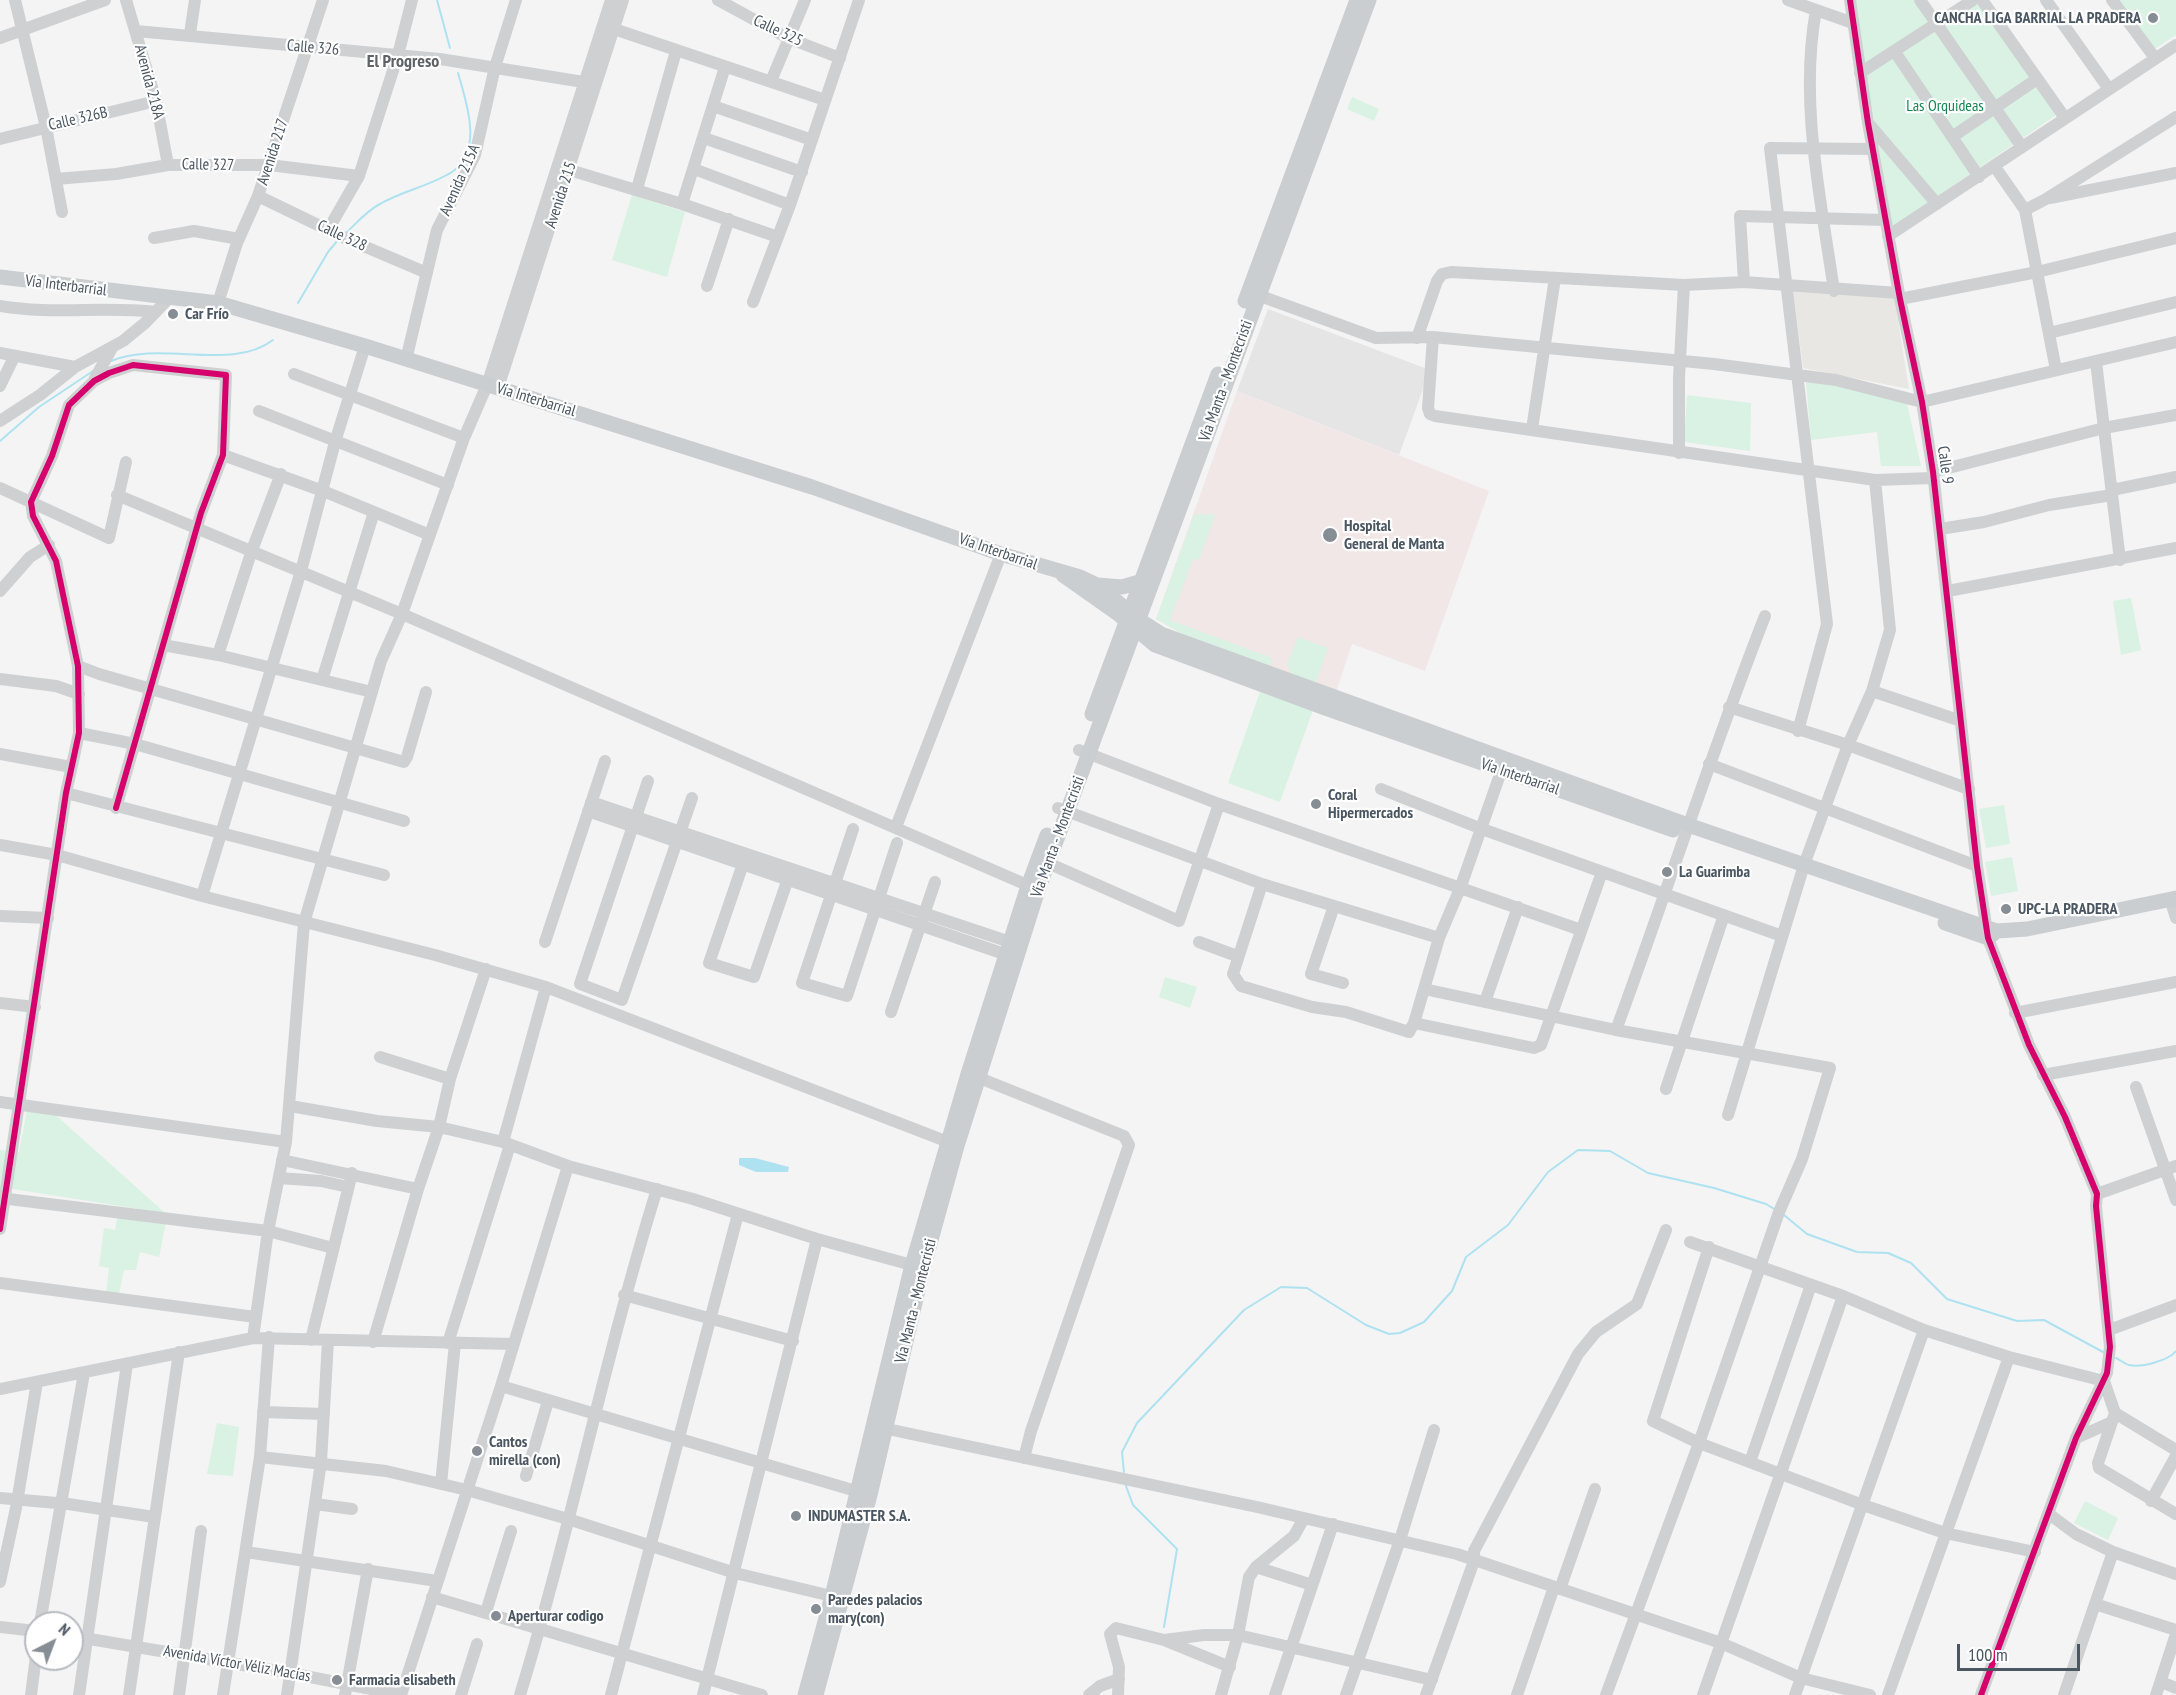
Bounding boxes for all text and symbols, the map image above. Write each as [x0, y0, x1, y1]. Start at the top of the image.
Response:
place label: CANCHA LIGA BARRIAL LA PRADERA [1934, 8, 2141, 28]
street label: Calle 325 [750, 11, 806, 51]
marker: CANCHA LIGA BARRIAL LA PRADERA [2146, 11, 2160, 25]
street label: Calle 326 [286, 36, 340, 60]
street label: Avenida 218A [130, 43, 168, 121]
district label: El Progreso [367, 51, 439, 73]
park label: Las Orquideas [1906, 96, 1984, 116]
street label: Calle 326B [47, 103, 109, 135]
street label: Avenida 217 [253, 116, 293, 188]
street label: Avenida 215A [436, 141, 484, 219]
street label: Calle 327 [182, 155, 234, 175]
street label: Avenida 215 [541, 159, 581, 231]
street label: Calle 328 [314, 216, 370, 256]
street label: Vía Interbarrial [24, 271, 108, 301]
place label: Car Frío [185, 304, 229, 324]
marker: Car Frío [166, 307, 180, 321]
street label: Vía Manta - Montecristi [1195, 318, 1257, 444]
street label: Vía Interbarrial [494, 379, 578, 421]
street label: Calle 9 [1933, 445, 1957, 485]
place label: Hospital General de Manta [1344, 516, 1444, 554]
marker: Hospital General de Manta [1321, 526, 1339, 544]
street label: Vía Interbarrial [956, 530, 1040, 574]
street label: Vía Interbarrial [1478, 755, 1562, 799]
street label: Vía Manta - Montecristi [1027, 774, 1089, 900]
place label: Coral Hipermercados [1328, 785, 1413, 823]
marker: Coral Hipermercados [1309, 797, 1323, 811]
place label: La Guarimba [1679, 862, 1750, 882]
marker: La Guarimba [1660, 865, 1674, 879]
place label: UPC-LA PRADERA [2018, 899, 2117, 919]
marker: UPC-LA PRADERA [1999, 902, 2013, 916]
street label: Vía Manta - Montecristi [891, 1237, 941, 1365]
place label: Cantos mirella (con) [489, 1432, 561, 1470]
marker: Cantos mirella (con) [470, 1444, 484, 1458]
place label: INDUMASTER S.A. [808, 1506, 911, 1526]
marker: INDUMASTER S.A. [789, 1509, 803, 1523]
place label: Paredes palacios mary(con) [828, 1590, 922, 1628]
marker: Paredes palacios mary(con) [809, 1602, 823, 1616]
place label: Aperturar codigo [508, 1606, 604, 1626]
marker: Aperturar codigo [489, 1609, 503, 1623]
north arrow [24, 1611, 84, 1671]
text: N [55, 1619, 75, 1639]
scale bar [1960, 1632, 2083, 1670]
street label: Avenida Víctor Véliz Macías [162, 1642, 312, 1686]
text: 100 m [1968, 1643, 2008, 1666]
place label: Farmacia elisabeth [349, 1670, 456, 1690]
marker: Farmacia elisabeth [330, 1673, 344, 1687]

